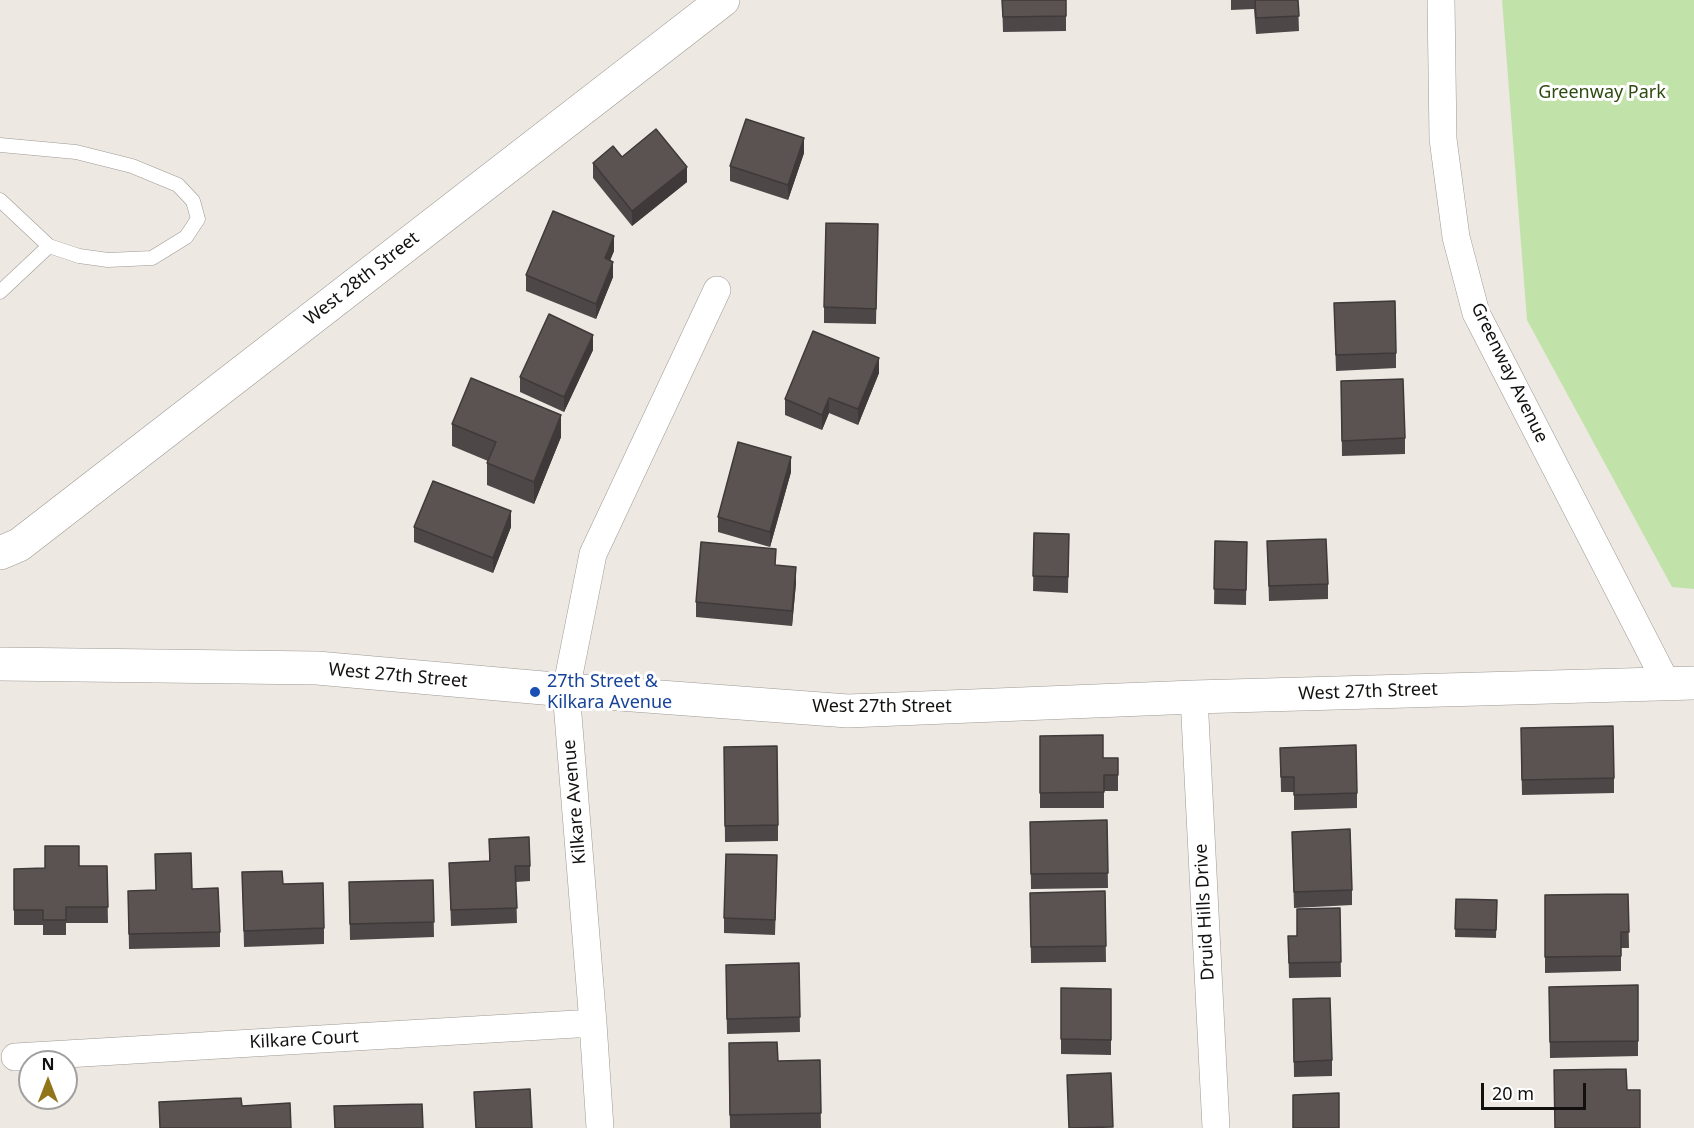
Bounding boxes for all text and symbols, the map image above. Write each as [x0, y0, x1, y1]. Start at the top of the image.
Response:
park label: Greenway Park [1538, 82, 1666, 104]
street label: West 28th Street [300, 228, 424, 330]
street label: Greenway Avenue [1466, 300, 1552, 446]
street label: West 27th Street [328, 659, 468, 693]
place label: 27th Street & Kilkara Avenue [547, 671, 672, 714]
street label: West 27th Street [1298, 679, 1438, 705]
marker: 27th Street & Kilkara Avenue [528, 685, 542, 699]
street label: West 27th Street [812, 696, 952, 718]
street label: Kilkare Avenue [559, 739, 591, 865]
street label: Druid Hills Drive [1191, 843, 1219, 981]
street label: Kilkare Court [249, 1026, 359, 1054]
north arrow [18, 1050, 78, 1110]
text: N [41, 1053, 55, 1075]
scale bar [1484, 1071, 1589, 1109]
text: 20 m [1492, 1081, 1534, 1105]

